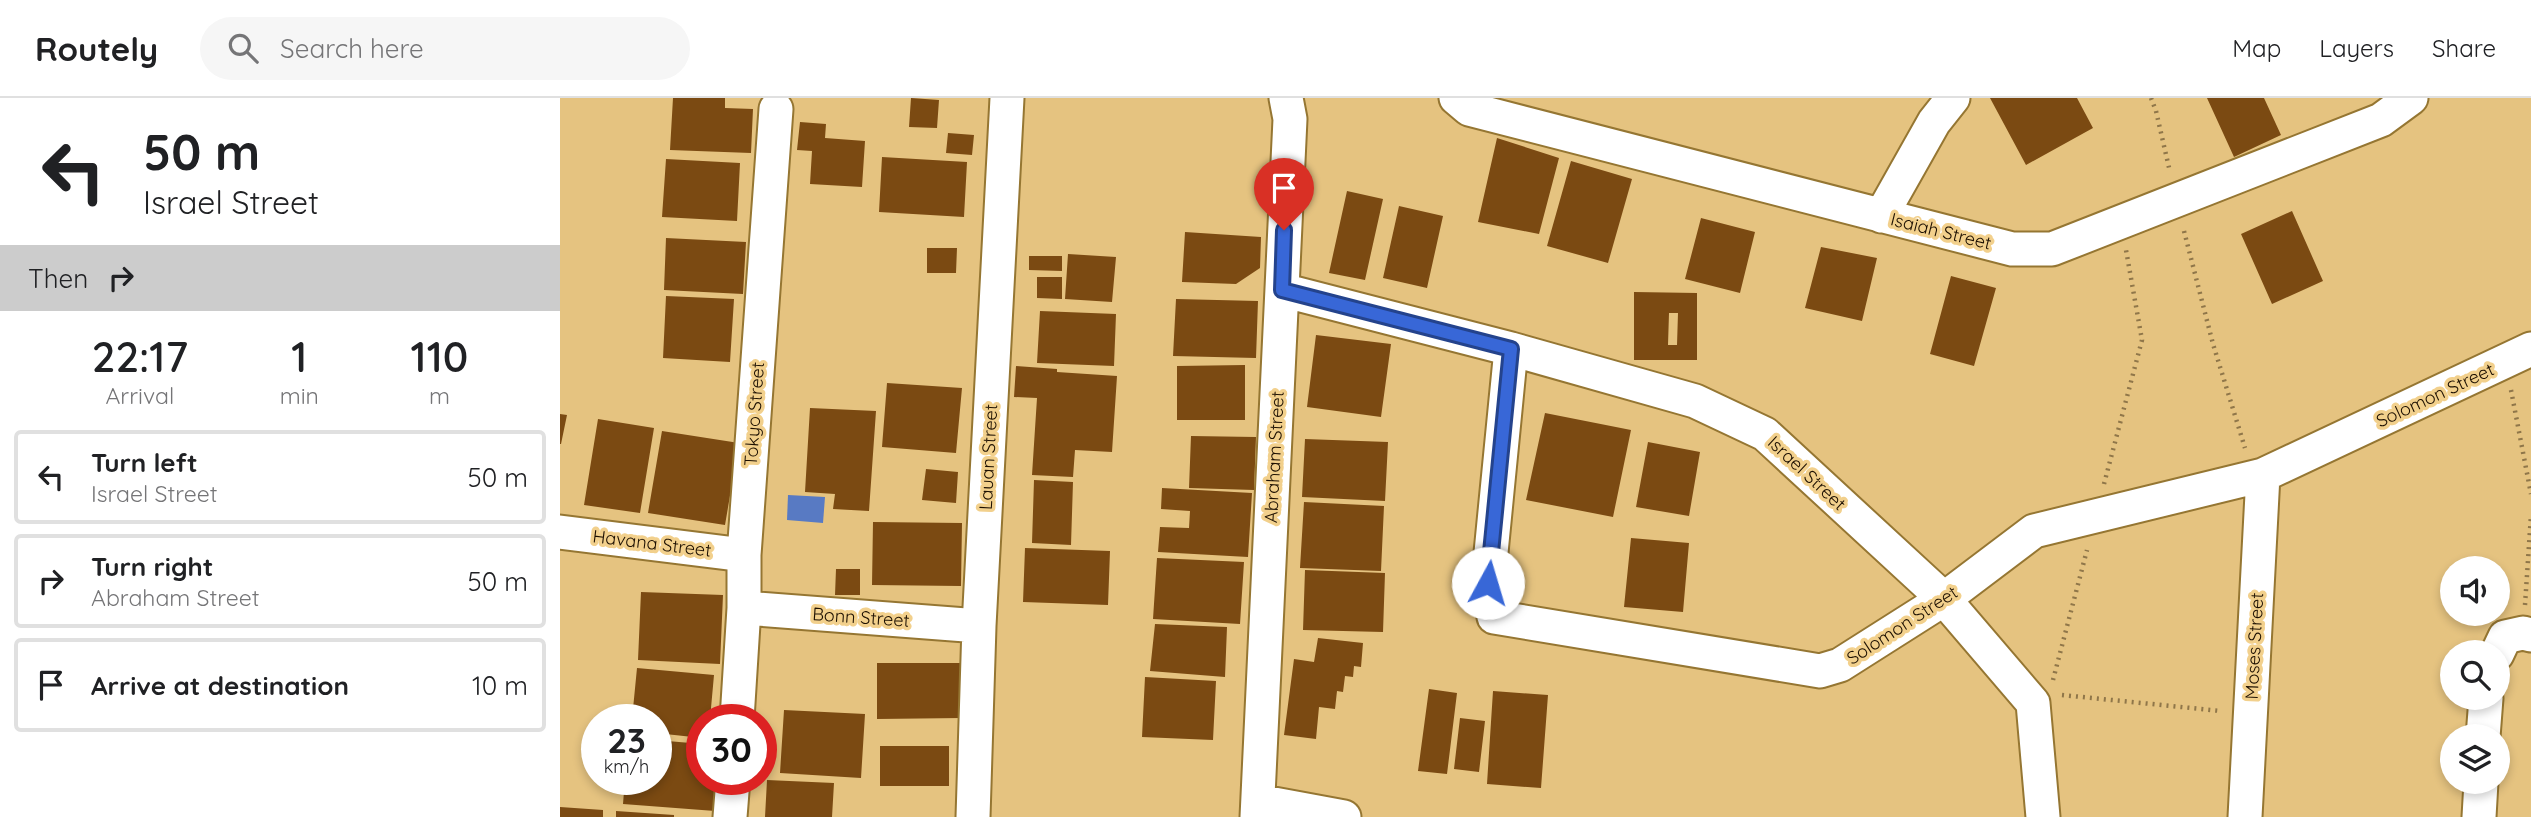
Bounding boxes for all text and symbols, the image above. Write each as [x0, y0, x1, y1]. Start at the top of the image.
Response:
search box [200, 17, 690, 80]
text: Routely [35, 28, 158, 69]
icon: search [224, 29, 262, 67]
text: Search here [280, 32, 424, 65]
text: Map [2232, 33, 2281, 63]
text: Layers [2319, 33, 2394, 63]
text: Share [2432, 33, 2496, 63]
text: 50 m [143, 121, 260, 182]
icon: left [28, 126, 119, 217]
pin [1254, 158, 1314, 230]
icon: arrive [1265, 169, 1303, 207]
text: Israel Street [143, 182, 319, 222]
street label: Isaiah Street [1888, 207, 1994, 255]
icon: right [102, 259, 140, 297]
text: Then [28, 262, 88, 295]
text: 22:17 [92, 330, 188, 383]
text: 1 [291, 330, 307, 383]
text: 110 [411, 330, 468, 383]
street label: Solomon Street [2372, 358, 2498, 432]
street label: Tokyo Street [739, 361, 769, 467]
text: Arrival [105, 381, 174, 410]
text: min [280, 381, 319, 410]
text: m [429, 381, 450, 410]
street label: Abraham Street [1259, 391, 1289, 523]
street label: Lauan Street [974, 403, 1002, 511]
street label: Israel Street [1763, 431, 1851, 515]
text: Turn left [91, 446, 198, 479]
icon: left [32, 458, 70, 496]
text: 50 m [468, 461, 528, 494]
text: Israel Street [91, 479, 217, 508]
street label: Havana Street [591, 524, 713, 562]
position arrow [1451, 546, 1525, 620]
text: Turn right [91, 550, 213, 583]
map controls [2440, 556, 2510, 794]
button: sound [2440, 556, 2510, 626]
icon: right [32, 562, 70, 600]
text: 50 m [468, 565, 528, 598]
street label: Solomon Street [1842, 581, 1962, 669]
text: Abraham Street [91, 583, 259, 612]
street label: Moses Street [2240, 592, 2268, 700]
street label: Bonn Street [812, 602, 910, 632]
button: search [2440, 640, 2510, 710]
icon: arrive [32, 666, 70, 704]
text: Arrive at destination [91, 669, 349, 702]
text: 10 m [472, 669, 528, 702]
speed limit sign: 30 [686, 704, 777, 795]
text: 23 [607, 718, 646, 762]
button: layers [2440, 724, 2510, 794]
text: km/h [604, 755, 649, 778]

